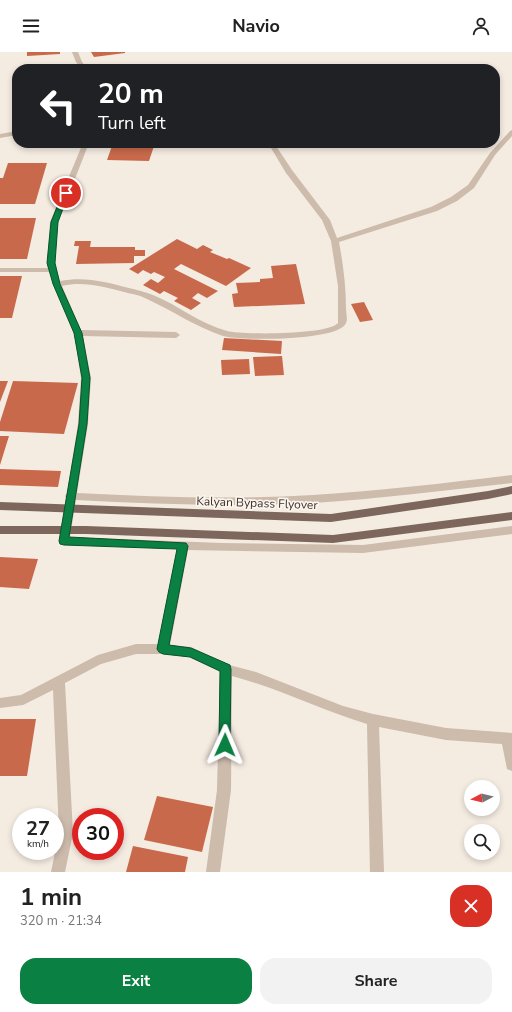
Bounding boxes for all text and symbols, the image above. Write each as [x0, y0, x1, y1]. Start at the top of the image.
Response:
text: Navio [232, 14, 280, 38]
icon: menu [20, 15, 42, 37]
icon: person [470, 15, 492, 37]
text: 20 m [98, 75, 164, 113]
icon: left [32, 80, 84, 132]
text: Turn left [98, 111, 166, 135]
pin [49, 176, 83, 210]
icon: arrive [55, 182, 77, 204]
street label: Kalyan Bypass Flyover [196, 493, 319, 513]
position arrow [204, 724, 246, 766]
north arrow [464, 780, 500, 816]
map controls [464, 780, 500, 860]
speed limit sign: 30 [72, 808, 124, 860]
text: 27 [26, 815, 50, 842]
button: search [464, 824, 500, 860]
text: km/h [27, 837, 49, 851]
text: 1 min [20, 881, 82, 913]
button: close [450, 885, 492, 927]
text: 320 m · 21:34 [20, 912, 102, 930]
button: Exit [20, 958, 252, 1004]
button: Share [260, 958, 492, 1004]

